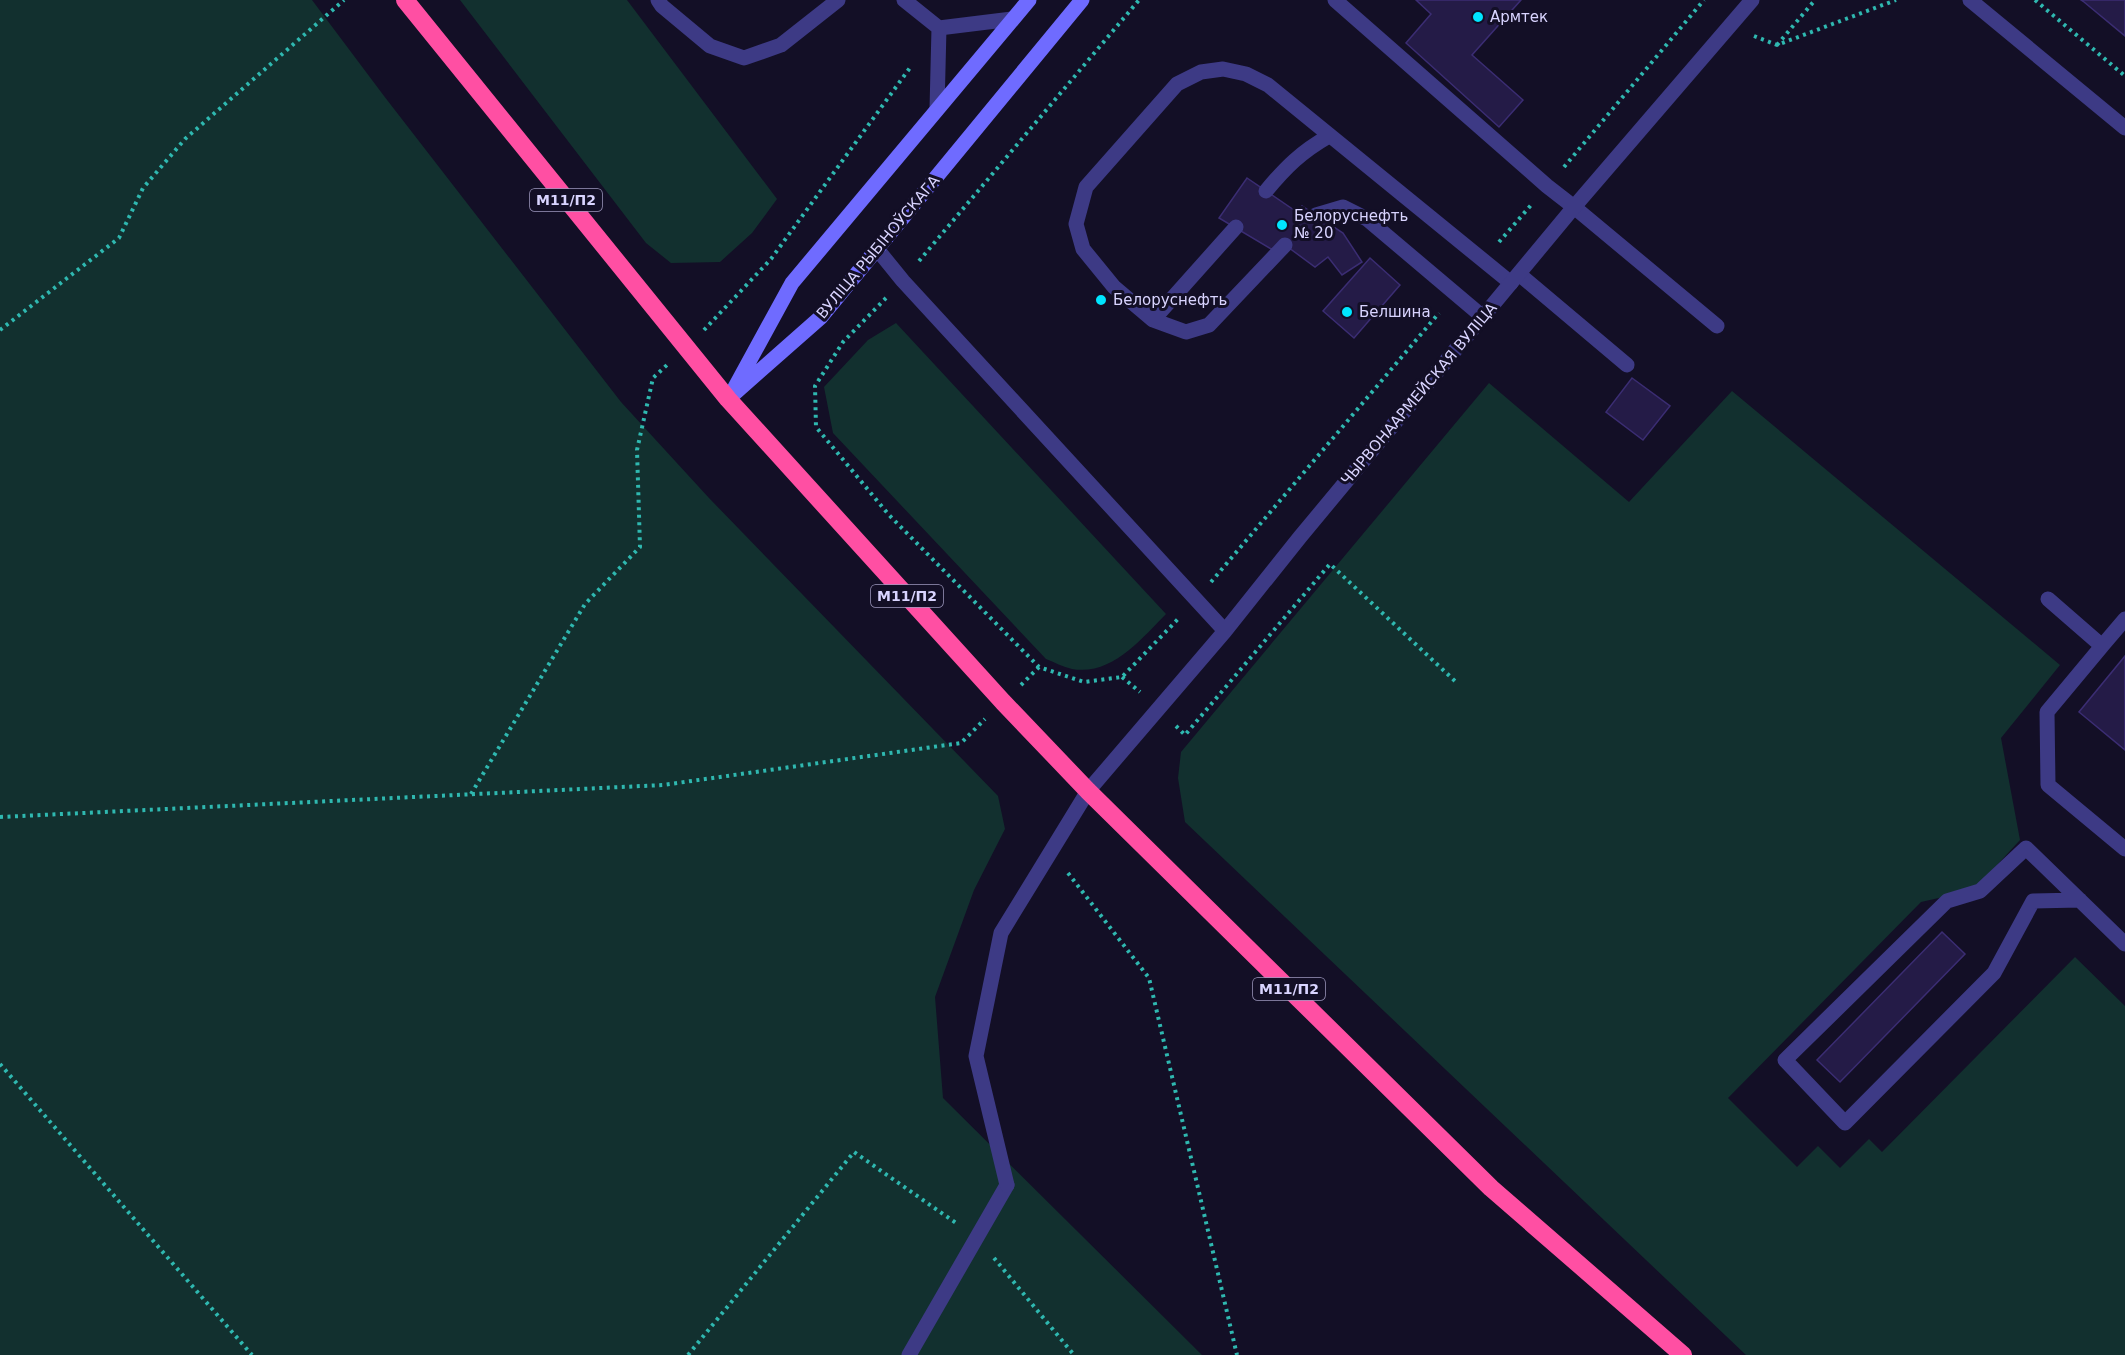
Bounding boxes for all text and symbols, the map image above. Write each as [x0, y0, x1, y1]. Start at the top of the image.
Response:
place label: Армтек [1490, 8, 1548, 26]
marker: Армтек [1471, 10, 1485, 24]
street label: ВУЛІЦА РЫБІНОЎСКАГА [812, 170, 944, 322]
road number: М11/П2 [530, 189, 602, 211]
place label: Белоруснефть № 20 [1294, 207, 1408, 242]
marker: Белоруснефть № 20 [1275, 218, 1289, 232]
place label: Белоруснефть [1113, 291, 1227, 309]
marker: Белоруснефть [1094, 293, 1108, 307]
street label: ЧЫРВОНААРМЕЙСКАЯ ВУЛІЦА [1337, 298, 1501, 489]
place label: Белшина [1359, 303, 1431, 321]
marker: Белшина [1340, 305, 1354, 319]
road number: М11/П2 [871, 585, 943, 607]
road number: М11/П2 [1253, 978, 1325, 1000]

